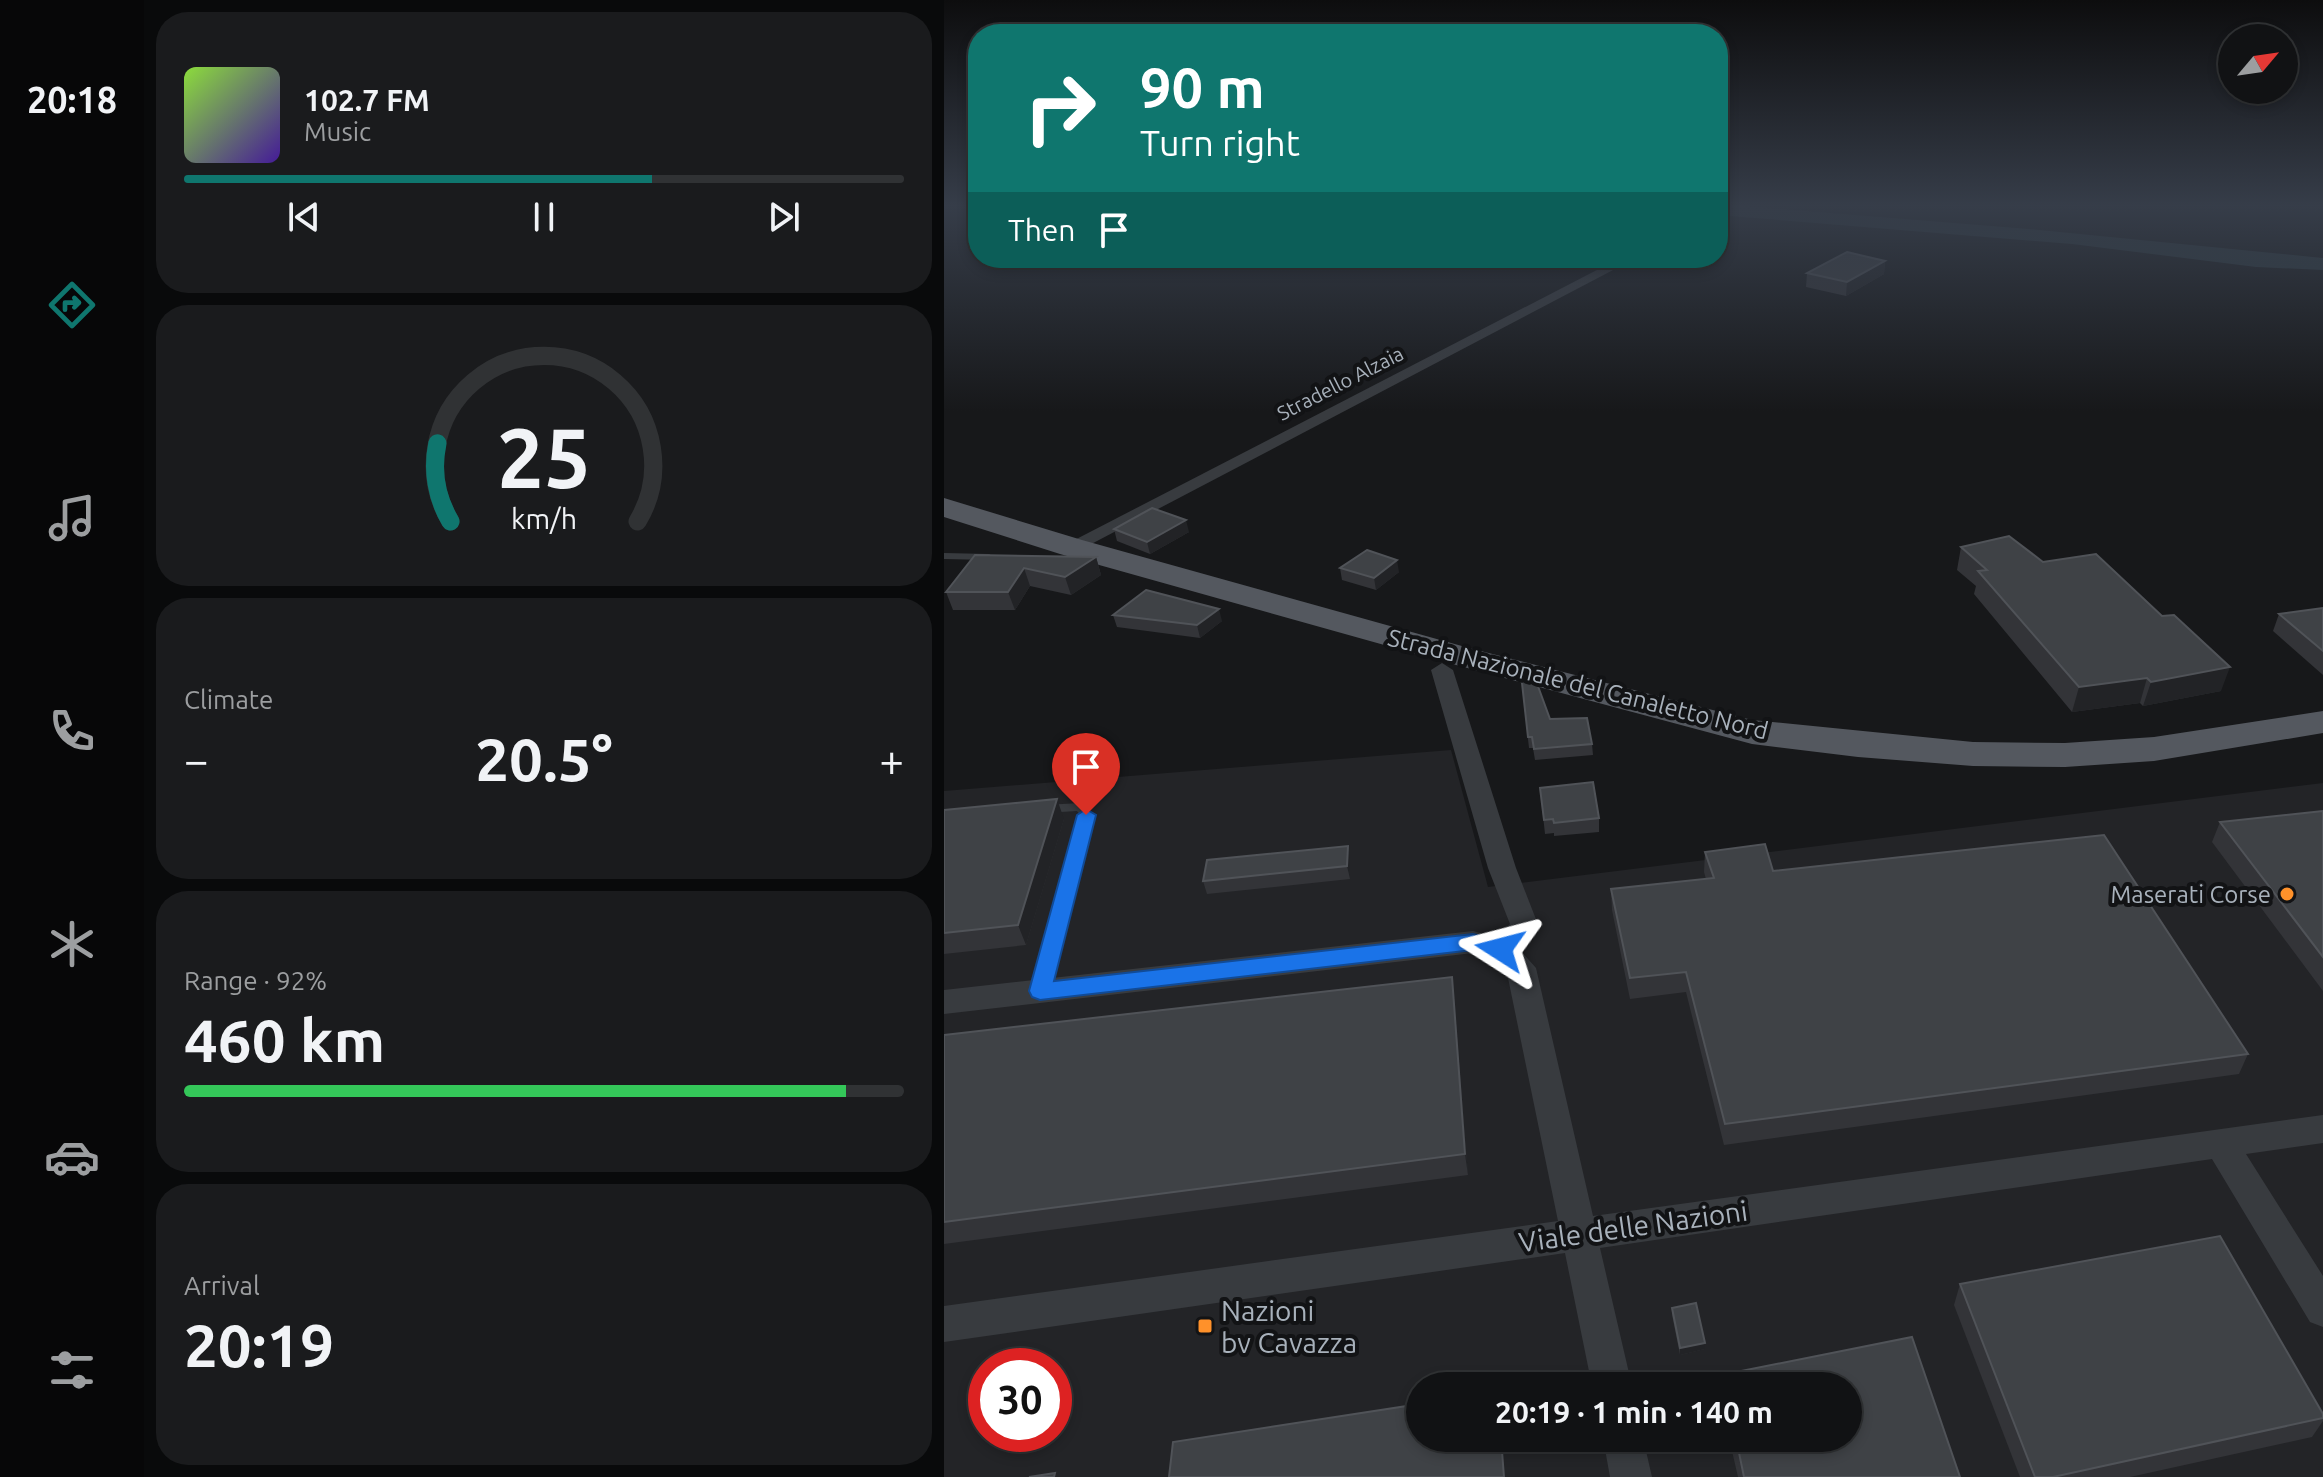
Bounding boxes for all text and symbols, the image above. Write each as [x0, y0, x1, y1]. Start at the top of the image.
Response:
north arrow [2218, 24, 2298, 104]
map controls [2218, 24, 2298, 104]
icon: right [1008, 56, 1112, 160]
text: 90 m [1140, 56, 1265, 119]
text: 20:18 [27, 79, 117, 120]
text: 102.7 FM [304, 83, 430, 117]
text: Music [304, 117, 371, 146]
text: Turn right [1140, 122, 1300, 163]
icon: previous [282, 195, 326, 239]
icon: pause [522, 195, 566, 239]
icon: next [762, 195, 806, 239]
icon: arrive [1092, 208, 1136, 252]
text: Then [1008, 213, 1076, 247]
icon: directions [44, 277, 100, 333]
street label: Stradello Alzaia [1273, 341, 1407, 425]
text: 25 [497, 409, 591, 503]
icon: music [44, 490, 100, 546]
text: km/h [511, 502, 577, 534]
street label: Strada Nazionale del Canaletto Nord [1385, 624, 1771, 744]
text: Climate [184, 685, 273, 714]
icon: phone [44, 703, 100, 759]
text: 20.5° [475, 725, 613, 792]
pin [1052, 733, 1120, 815]
text: − [184, 735, 209, 784]
text: + [879, 735, 904, 784]
icon: arrive [1064, 745, 1108, 789]
place label: Maserati Corse [2110, 881, 2271, 908]
marker: Maserati Corse [2278, 885, 2296, 903]
position arrow [1458, 907, 1542, 991]
icon: climate [44, 916, 100, 972]
text: Range · 92% [184, 966, 327, 995]
text: 460 km [184, 1006, 385, 1073]
icon: car [44, 1129, 100, 1185]
street label: Viale delle Nazioni [1517, 1195, 1749, 1257]
text: Arrival [184, 1271, 260, 1300]
place label: Nazioni bv Cavazza [1221, 1295, 1357, 1358]
text: 20:19 [184, 1311, 334, 1378]
marker: Nazioni bv Cavazza [1196, 1317, 1214, 1335]
icon: filters [44, 1342, 100, 1398]
speed limit sign: 30 [968, 1348, 1072, 1452]
text: 20:19 · 1 min · 140 m [1495, 1395, 1773, 1429]

